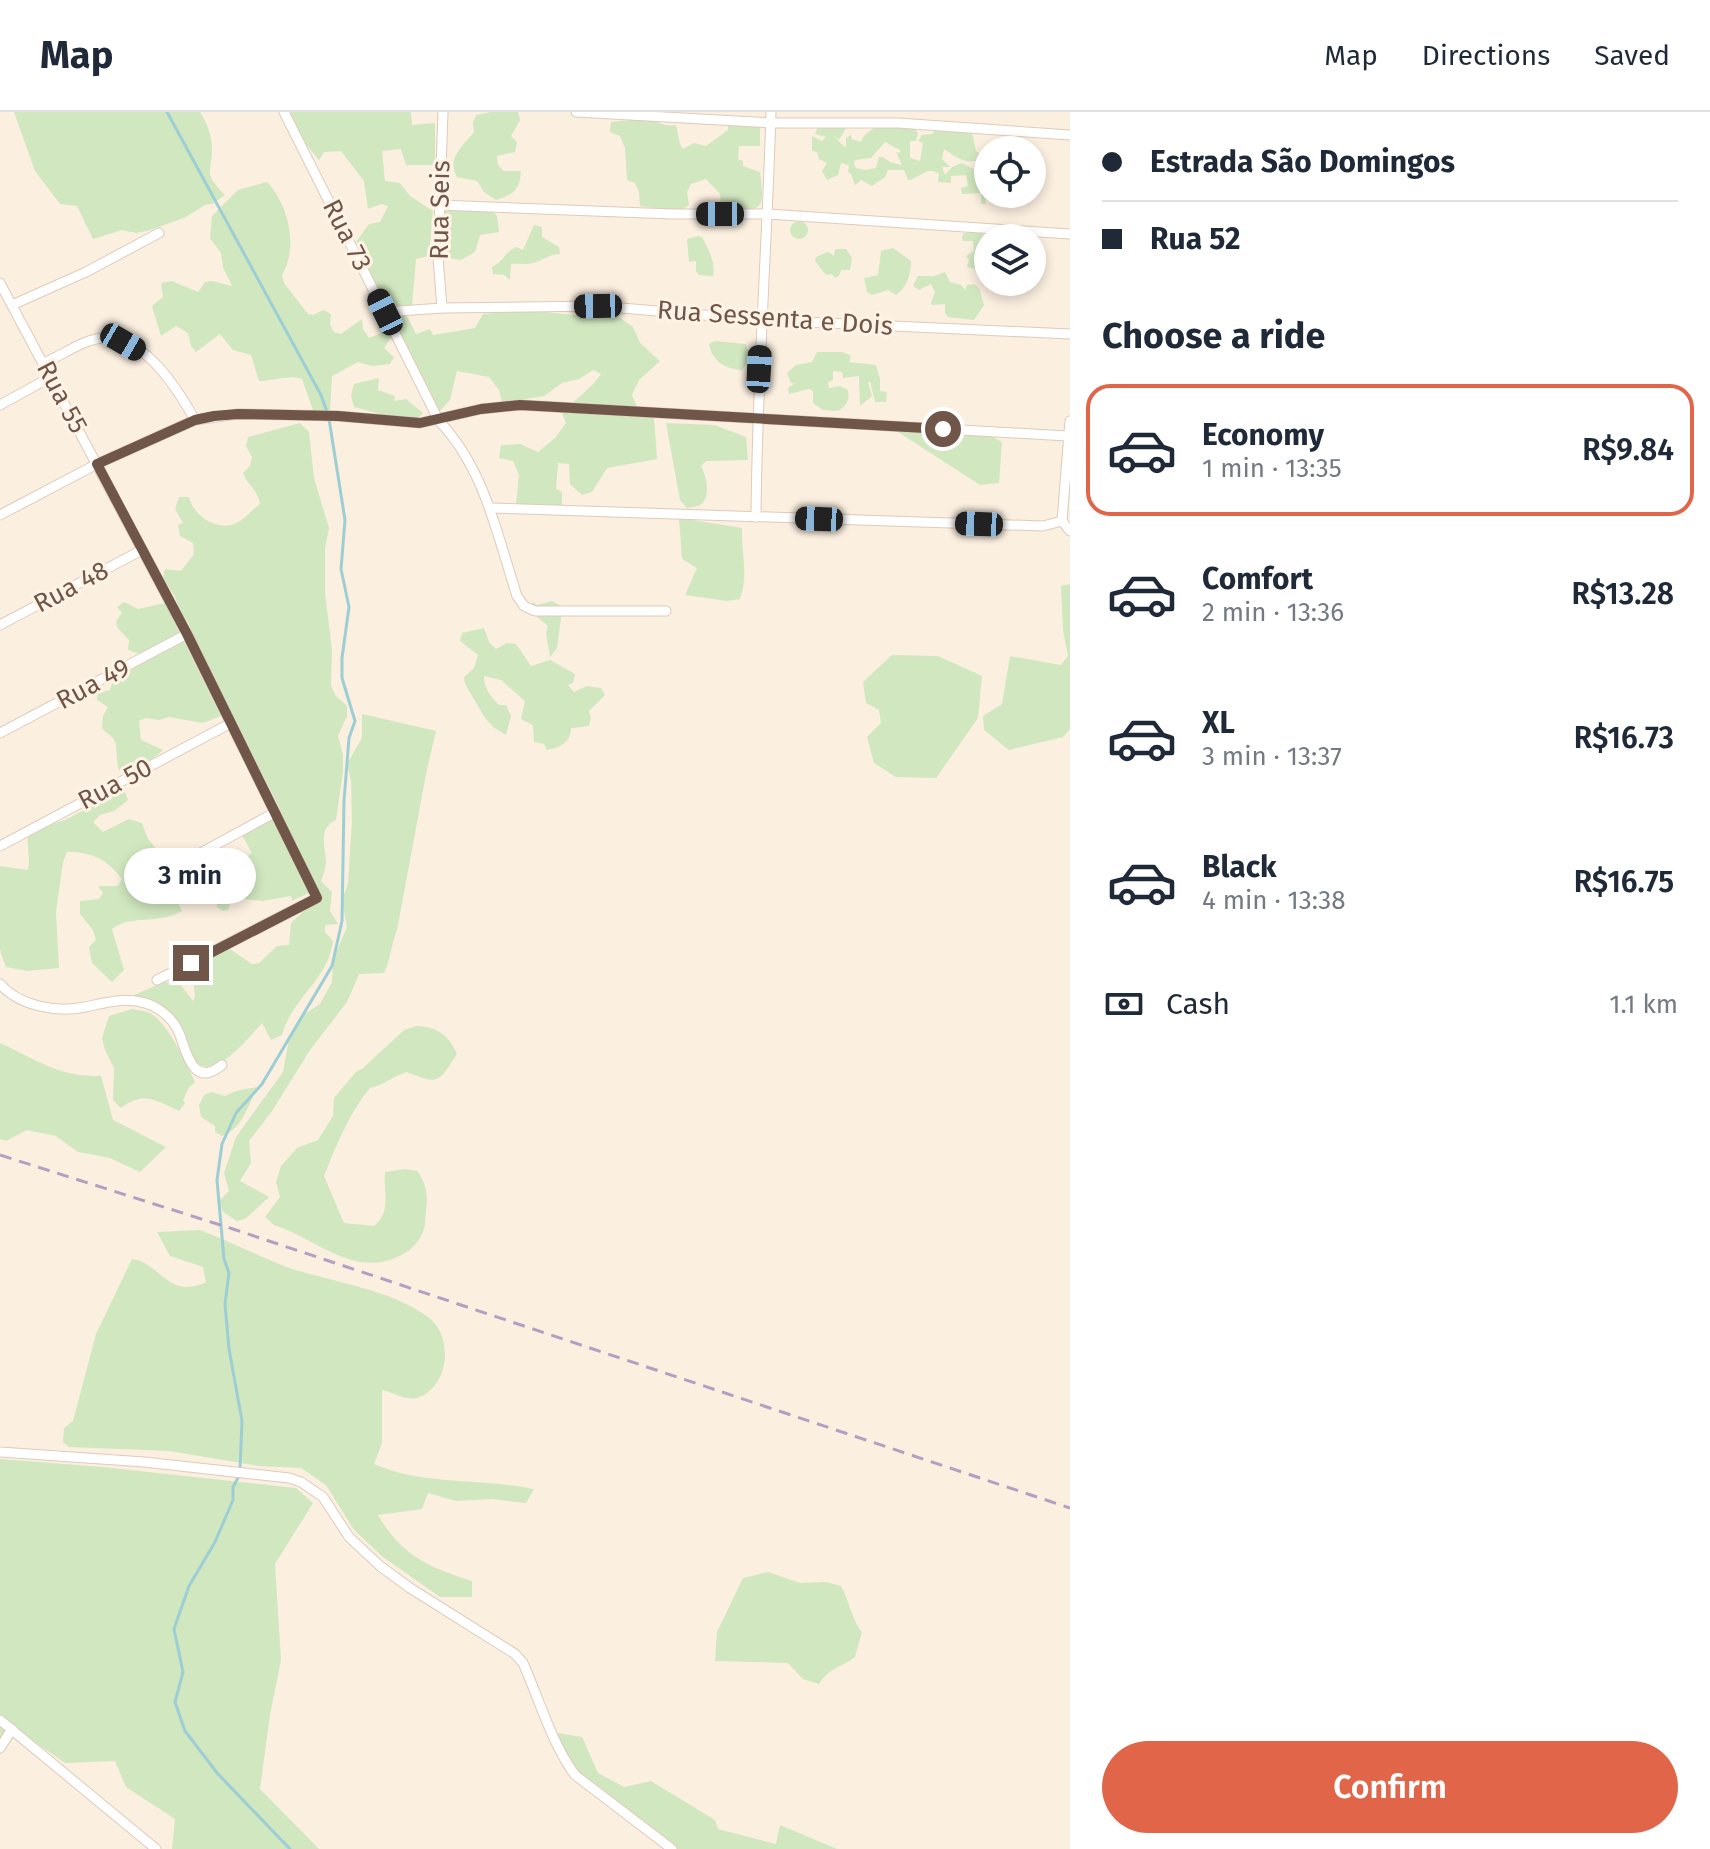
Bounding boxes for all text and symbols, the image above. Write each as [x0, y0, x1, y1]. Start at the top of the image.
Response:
text: Map [40, 32, 113, 78]
text: Map [1324, 39, 1378, 72]
text: Directions [1422, 39, 1550, 72]
text: Saved [1594, 39, 1670, 72]
map controls [974, 136, 1046, 296]
button: locate [974, 136, 1046, 208]
text: Estrada São Domingos [1150, 144, 1455, 180]
street label: Rua Seis [424, 160, 456, 260]
street label: Rua 73 [316, 194, 378, 276]
car [696, 202, 744, 226]
text: Rua 52 [1150, 221, 1240, 257]
button: layers [974, 224, 1046, 296]
car [364, 285, 406, 339]
car [574, 294, 622, 318]
street label: Rua Sessenta e Dois [656, 294, 894, 342]
text: Choose a ride [1102, 314, 1325, 358]
car [96, 320, 150, 364]
car [746, 344, 772, 394]
street label: Rua 55 [30, 355, 94, 439]
route start [925, 411, 961, 447]
icon: car [1106, 414, 1178, 486]
text: Economy [1202, 417, 1324, 453]
text: R$9.84 [1582, 432, 1674, 468]
text: 1 min · 13:35 [1202, 453, 1342, 484]
car [795, 506, 843, 532]
car [955, 511, 1003, 537]
street label: Rua 48 [28, 555, 114, 619]
icon: car [1106, 558, 1178, 630]
text: Comfort [1202, 561, 1313, 597]
text: R$13.28 [1572, 576, 1674, 612]
text: 2 min · 13:36 [1202, 597, 1344, 628]
street label: Rua 49 [51, 652, 135, 716]
icon: car [1106, 702, 1178, 774]
text: XL [1202, 705, 1235, 741]
text: R$16.73 [1574, 720, 1674, 756]
text: 3 min · 13:37 [1202, 741, 1342, 772]
street label: Rua 50 [73, 752, 157, 816]
icon: car [1106, 846, 1178, 918]
callout: 3 min [125, 847, 257, 903]
text: Black [1202, 849, 1277, 885]
text: 3 min [158, 860, 222, 891]
text: R$16.75 [1574, 864, 1674, 900]
text: 4 min · 13:38 [1202, 885, 1346, 916]
route end [173, 945, 209, 981]
icon: cash [1102, 982, 1146, 1026]
text: Cash [1166, 986, 1230, 1022]
text: 1.1 km [1609, 989, 1678, 1020]
button: Confirm [1102, 1741, 1678, 1833]

